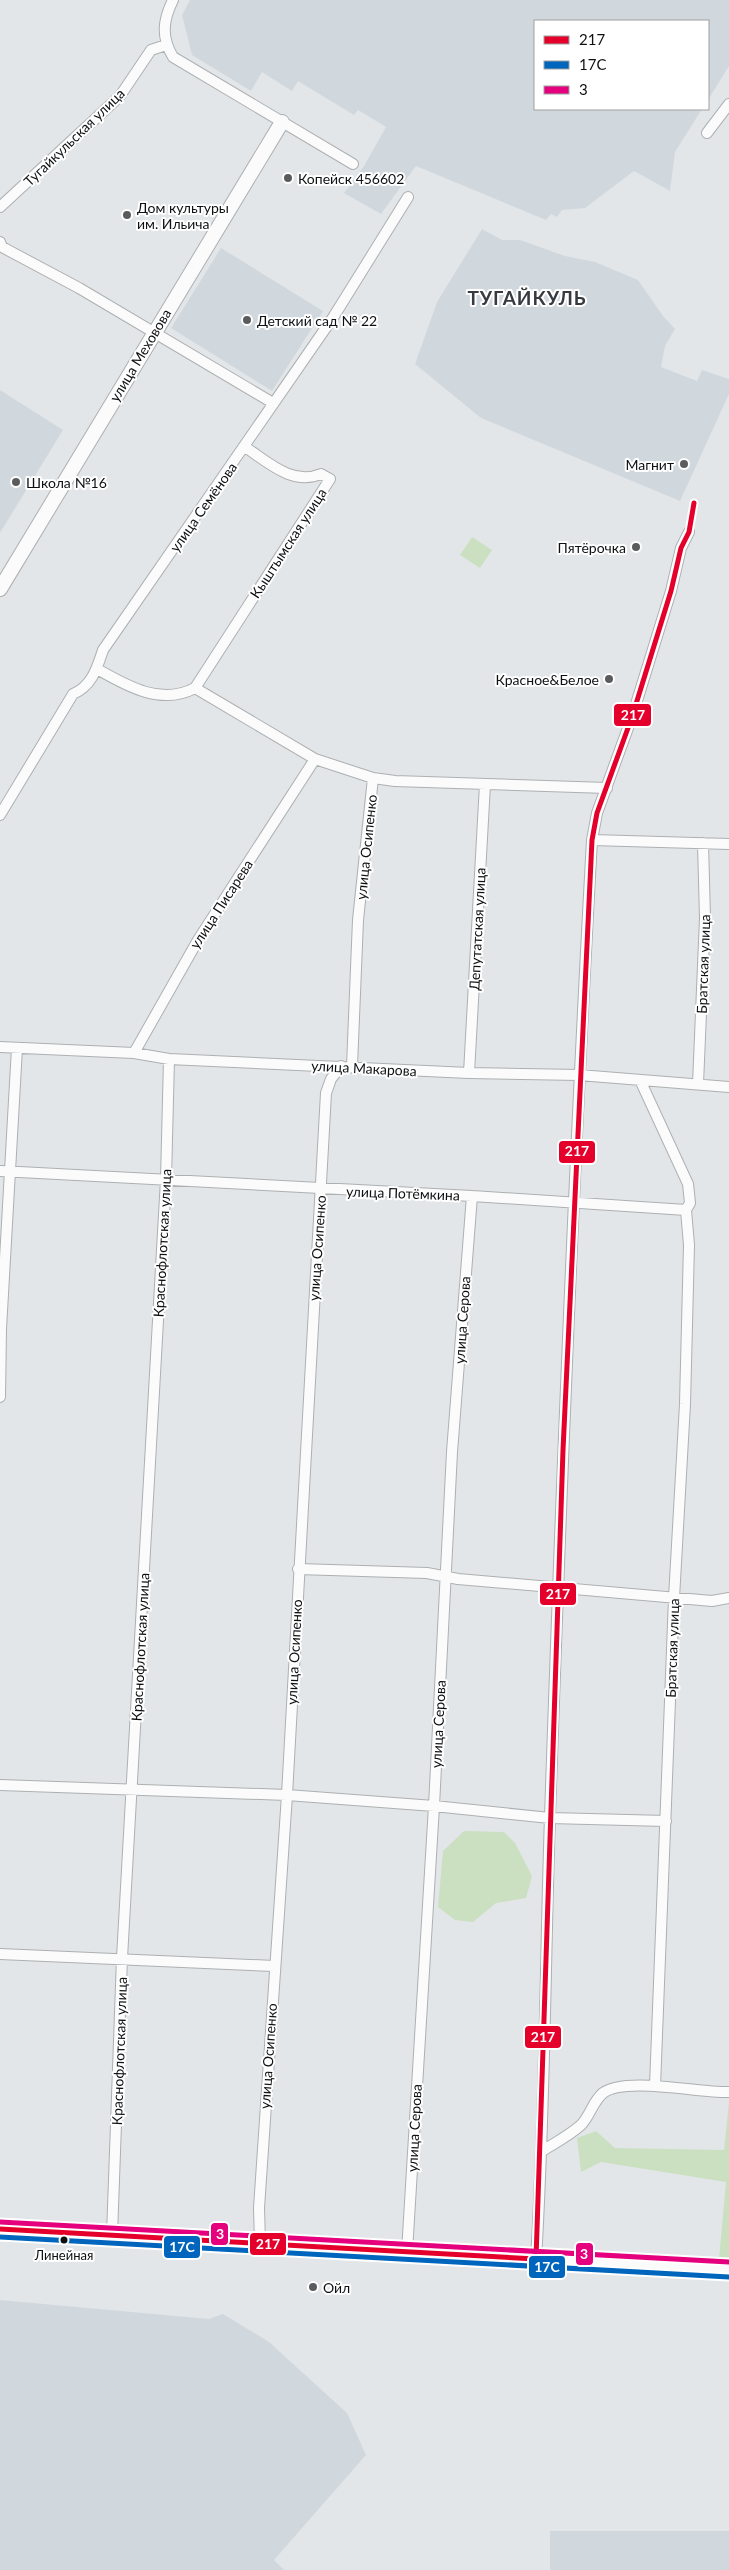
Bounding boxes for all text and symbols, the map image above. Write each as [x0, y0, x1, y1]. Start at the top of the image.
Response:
legend [534, 20, 709, 110]
text: 217 [579, 30, 605, 48]
text: 17С [579, 55, 606, 73]
text: 3 [579, 80, 588, 98]
street label: Тугайкульская улица [20, 85, 128, 189]
place label: Копейск 456602 [298, 170, 404, 187]
marker: Копейск 456602 [282, 172, 294, 184]
place label: Дом культуры им. Ильича [137, 199, 229, 232]
marker: Дом культуры им. Ильича [121, 209, 133, 221]
district label: ТУГАЙКУЛЬ [467, 286, 587, 309]
street label: улица Меховова [106, 305, 174, 405]
place label: Детский сад № 22 [257, 312, 377, 329]
marker: Детский сад № 22 [241, 314, 253, 326]
place label: Магнит [625, 456, 674, 473]
marker: Магнит [678, 458, 690, 470]
street label: улица Семёнова [166, 459, 240, 555]
place label: Школа №16 [26, 474, 107, 491]
marker: Школа №16 [10, 476, 22, 488]
street label: Кыштымская улица [246, 485, 330, 601]
place label: Пятёрочка [558, 539, 626, 556]
marker: Пятёрочка [630, 541, 642, 553]
place label: Красное&Белое [495, 671, 599, 688]
marker: Красное&Белое [603, 673, 615, 685]
line badge: 217 [613, 703, 652, 727]
text: 217 [621, 706, 645, 723]
street label: улица Осипенко [352, 793, 380, 900]
street label: улица Писарева [186, 856, 256, 952]
street label: Депутатская улица [465, 867, 489, 991]
street label: Братская улица [693, 914, 713, 1014]
street label: улица Макарова [311, 1057, 417, 1079]
line badge: 217 [558, 1140, 596, 1164]
text: 217 [565, 1142, 589, 1159]
street label: Краснофлотская улица [150, 1168, 174, 1318]
street label: улица Потёмкина [346, 1183, 460, 1203]
street label: улица Осипенко [305, 1195, 329, 1301]
street label: улица Серова [450, 1275, 474, 1365]
street label: Краснофлотская улица [128, 1572, 152, 1722]
line badge: 217 [539, 1582, 577, 1606]
text: 217 [546, 1585, 570, 1602]
street label: Братская улица [662, 1598, 682, 1698]
street label: улица Осипенко [283, 1599, 305, 1705]
street label: улица Серова [427, 1680, 449, 1768]
street label: Краснофлотская улица [108, 1976, 130, 2126]
street label: улица Осипенко [256, 2003, 280, 2109]
line badge: 217 [524, 2025, 562, 2049]
text: 217 [531, 2028, 555, 2045]
street label: улица Серова [403, 2084, 425, 2172]
line badge: 3 [210, 2222, 229, 2246]
text: 3 [216, 2225, 224, 2242]
line badge: 217 [249, 2232, 287, 2256]
marker: Линейная [59, 2235, 69, 2245]
line badge: 17С [163, 2235, 201, 2259]
text: 217 [256, 2235, 280, 2252]
text: 17С [169, 2238, 195, 2255]
line badge: 3 [575, 2242, 594, 2266]
text: 3 [580, 2245, 588, 2262]
place label: Линейная [34, 2247, 93, 2263]
line badge: 17С [528, 2255, 566, 2279]
text: 17С [534, 2258, 560, 2275]
place label: Ойл [323, 2279, 350, 2296]
marker: Ойл [307, 2281, 319, 2293]

